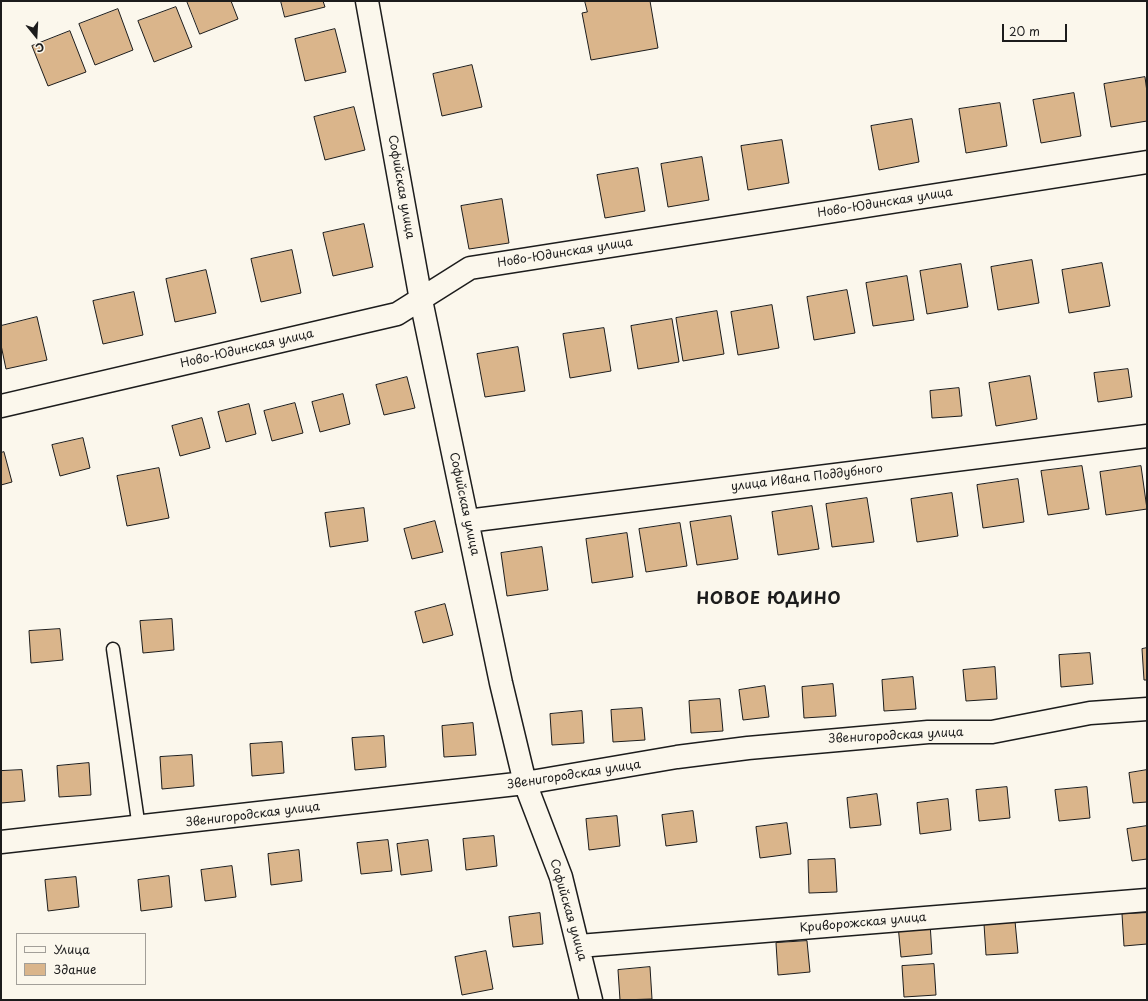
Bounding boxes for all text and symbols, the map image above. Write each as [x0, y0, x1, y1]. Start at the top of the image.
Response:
north arrow [16, 16, 56, 56]
scale bar [1004, 16, 1069, 42]
text: 20 m [1009, 22, 1040, 40]
text: С [33, 39, 46, 57]
street label: Софийская улица [385, 134, 417, 240]
street label: Ново-Юдинская улица [816, 185, 954, 221]
street label: Ново-Юдинская улица [496, 235, 634, 271]
street label: Ново-Юдинская улица [179, 327, 315, 371]
street label: Софийская улица [446, 451, 482, 557]
street label: улица Ивана Поддубного [730, 462, 884, 494]
district label: НОВОЕ ЮДИНО [697, 590, 841, 610]
street label: Звенигородская улица [828, 725, 964, 747]
street label: Звенигородская улица [506, 757, 642, 793]
street label: Звенигородская улица [185, 800, 321, 830]
street label: Софийская улица [547, 857, 589, 963]
street label: Криворожская улица [799, 910, 927, 936]
legend [16, 933, 146, 985]
text: Улица [54, 940, 90, 958]
text: Здание [54, 960, 96, 978]

